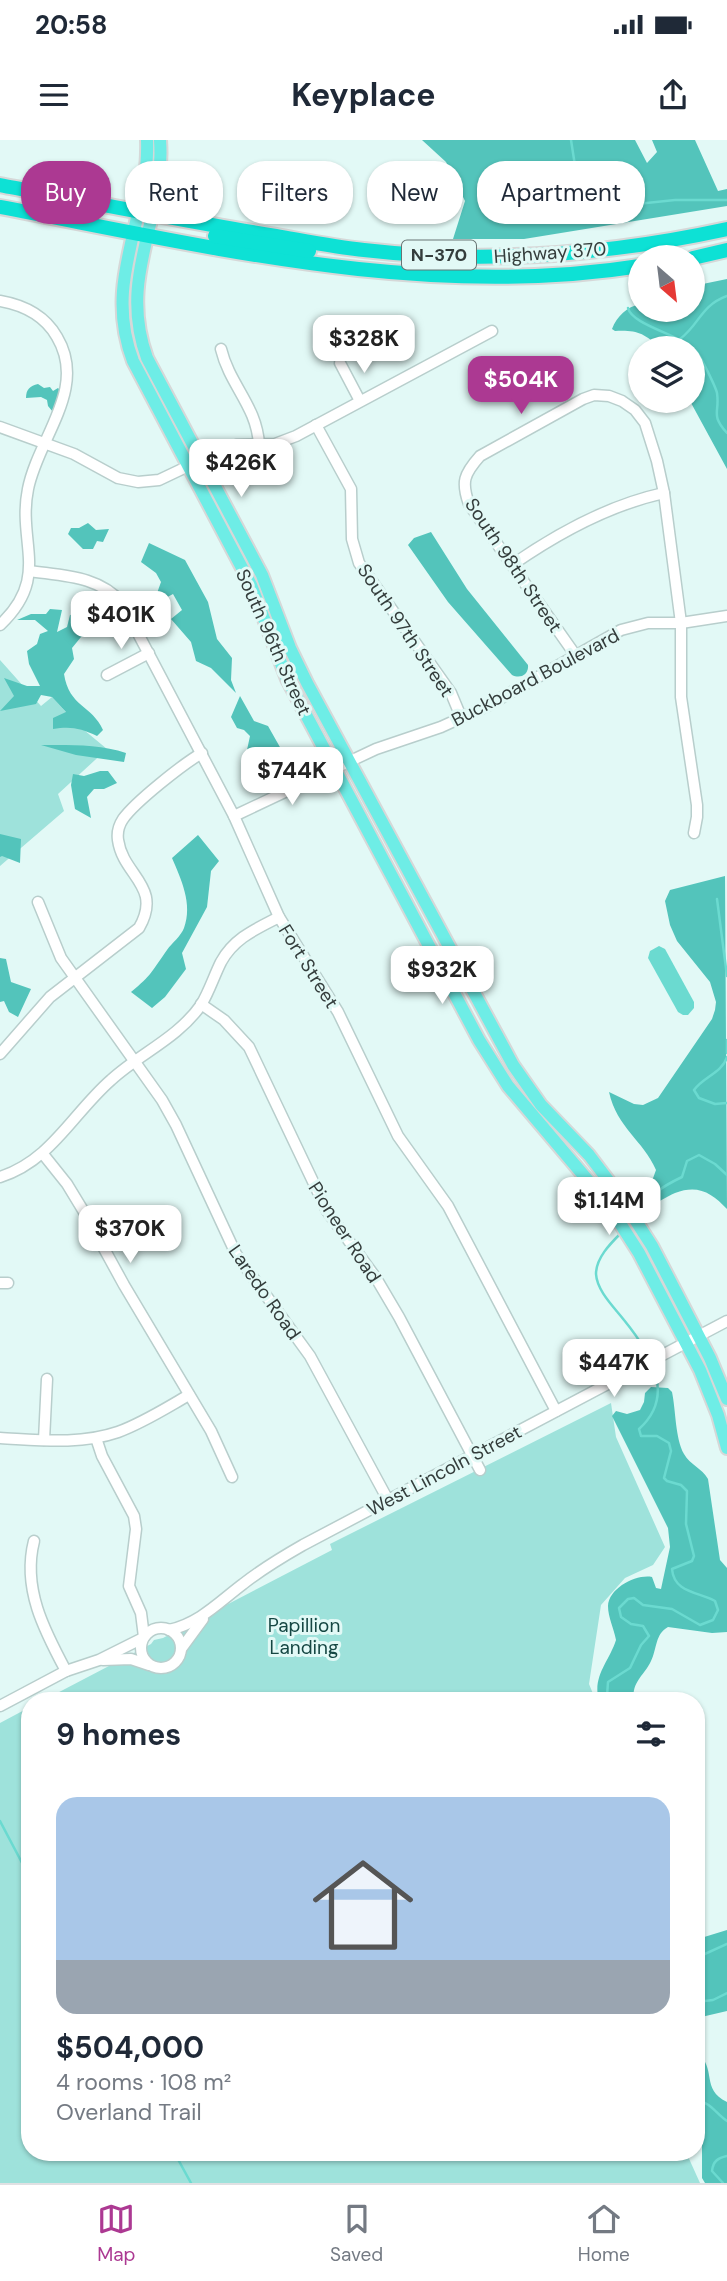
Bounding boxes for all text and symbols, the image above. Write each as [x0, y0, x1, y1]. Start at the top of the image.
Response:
text: 20:58 [35, 8, 107, 42]
text: Keyplace [291, 74, 436, 116]
icon: menu [35, 76, 73, 114]
icon: share [654, 76, 692, 114]
chip: Buy [21, 161, 111, 224]
chip: Rent [125, 161, 223, 224]
chip: Filters [237, 161, 353, 224]
chip: New [367, 161, 463, 224]
chip: Apartment [477, 161, 645, 224]
street label: Highway 370 [493, 236, 607, 269]
road number: N-370 [402, 240, 476, 270]
north arrow [628, 245, 705, 322]
map controls [628, 245, 705, 413]
pin: $328K [315, 316, 413, 375]
text: $328K [329, 323, 399, 353]
button: layers [628, 336, 705, 413]
pin: $504K [472, 356, 570, 416]
text: $504K [484, 364, 558, 394]
pin: $426K [192, 440, 290, 499]
text: $426K [205, 447, 277, 477]
street label: South 98th Street [459, 493, 568, 637]
street label: South 97th Street [352, 559, 459, 702]
street label: South 96th Street [230, 565, 317, 719]
pin: $401K [72, 592, 170, 651]
text: $401K [87, 599, 155, 629]
street label: Buckboard Boulevard [447, 623, 624, 732]
pin: $744K [243, 748, 341, 807]
text: $744K [257, 755, 327, 785]
street label: Fort Street [273, 920, 344, 1013]
pin: $932K [393, 946, 491, 1006]
text: $932K [407, 954, 477, 984]
street label: Pioneer Road [303, 1177, 387, 1288]
pin: $1.14M [552, 1178, 666, 1237]
text: $1.14M [573, 1185, 645, 1215]
pin: $370K [81, 1206, 179, 1265]
text: $370K [94, 1213, 166, 1243]
street label: Laredo Road [223, 1240, 306, 1345]
pin: $447K [565, 1340, 663, 1399]
text: $447K [578, 1347, 650, 1377]
street label: West Lincoln Street [363, 1419, 526, 1522]
park label: Papillion Landing [268, 1613, 340, 1660]
text: 9 homes [56, 1715, 181, 1754]
icon: filters [632, 1715, 670, 1753]
icon: home [300, 1842, 426, 1968]
text: $504,000 [56, 2028, 204, 2067]
text: 4 rooms · 108 m² [56, 2067, 231, 2097]
text: Overland Trail [56, 2097, 202, 2127]
tab: Map [97, 2200, 135, 2267]
tab: Saved [330, 2200, 383, 2267]
tab: Home [578, 2200, 630, 2267]

